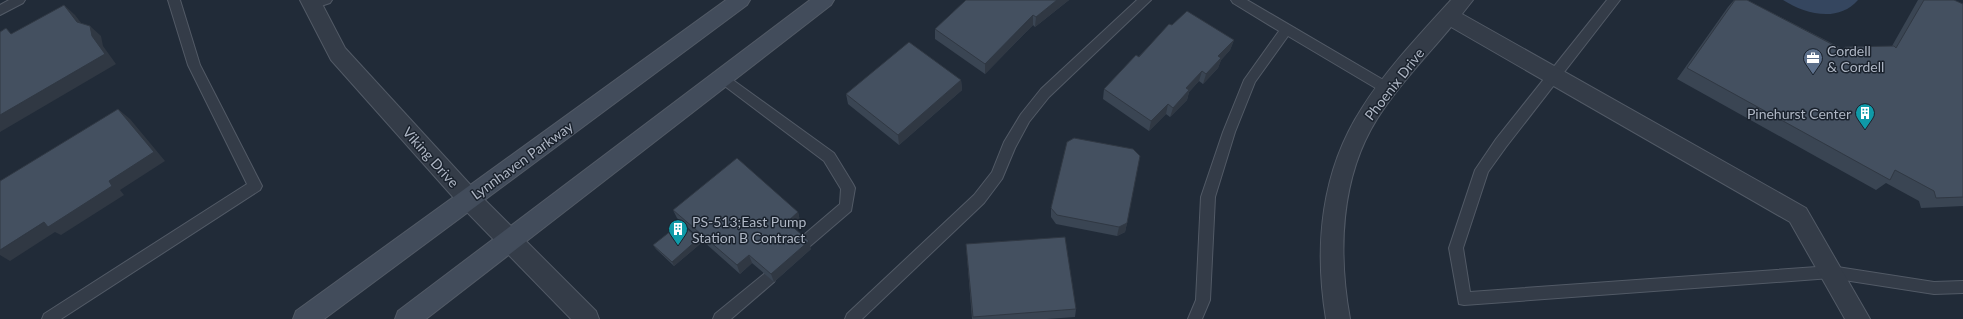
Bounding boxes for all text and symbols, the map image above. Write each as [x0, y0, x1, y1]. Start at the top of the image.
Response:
place label: Cordell & Cordell [1827, 42, 1884, 75]
street label: Phoenix Drive [1361, 45, 1427, 123]
office icon: Cordell & Cordell [1802, 47, 1824, 75]
building icon: Pinehurst Center [1854, 102, 1876, 130]
place label: Pinehurst Center [1747, 105, 1851, 122]
street label: Lynnhaven Parkway [468, 117, 577, 203]
street label: Viking Drive [399, 123, 463, 191]
place label: PS-513;East Pump Station B Contract [692, 213, 807, 246]
building icon: PS-513;East Pump Station B Contract [667, 218, 689, 246]

